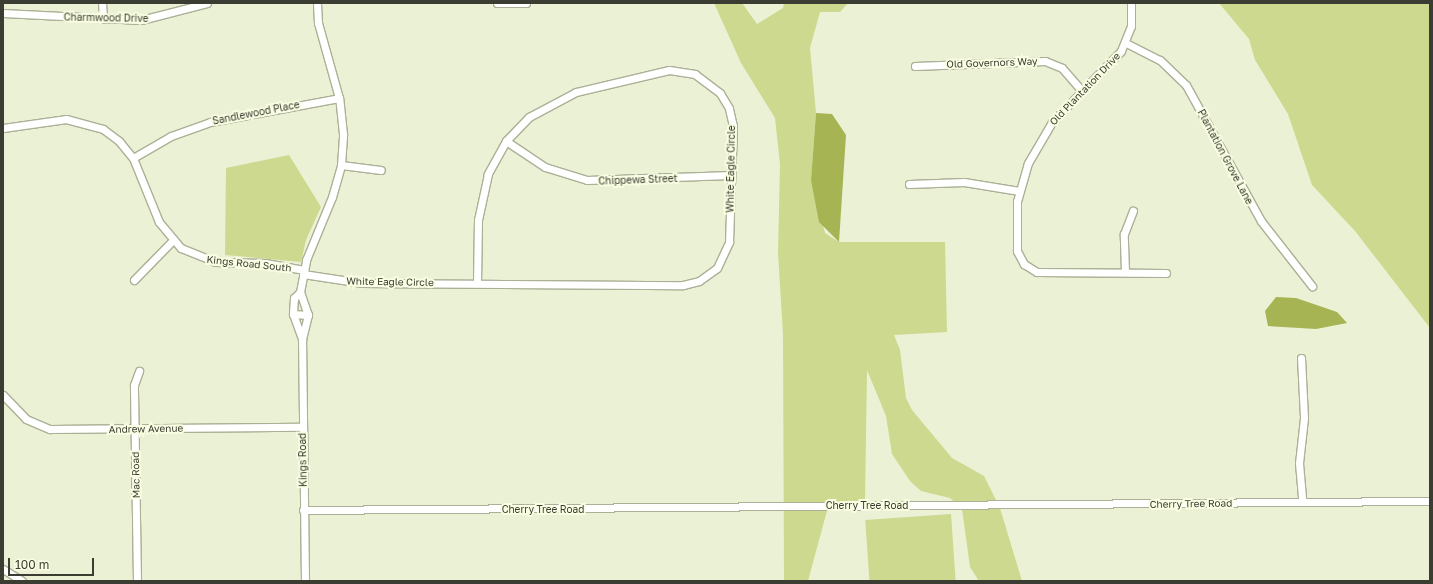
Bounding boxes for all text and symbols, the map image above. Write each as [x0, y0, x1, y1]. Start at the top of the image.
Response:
street label: Charmwood Drive [64, 11, 148, 25]
street label: Old Plantation Drive [1047, 50, 1123, 128]
street label: Old Governors Way [946, 55, 1038, 71]
street label: Sandlewood Place [211, 99, 301, 127]
street label: Plantation Grove Lane [1195, 107, 1255, 207]
street label: White Eagle Circle [724, 125, 738, 213]
street label: Chippewa Street [598, 173, 678, 187]
street label: Kings Road South [206, 254, 292, 274]
street label: White Eagle Circle [346, 275, 434, 289]
street label: Andrew Avenue [109, 422, 183, 436]
street label: Kings Road [297, 433, 309, 487]
street label: Mac Road [130, 452, 142, 498]
street label: Cherry Tree Road [1150, 497, 1232, 511]
street label: Cherry Tree Road [826, 500, 908, 512]
street label: Cherry Tree Road [502, 504, 584, 516]
scale bar [10, 550, 96, 576]
text: 100 m [15, 557, 49, 572]

